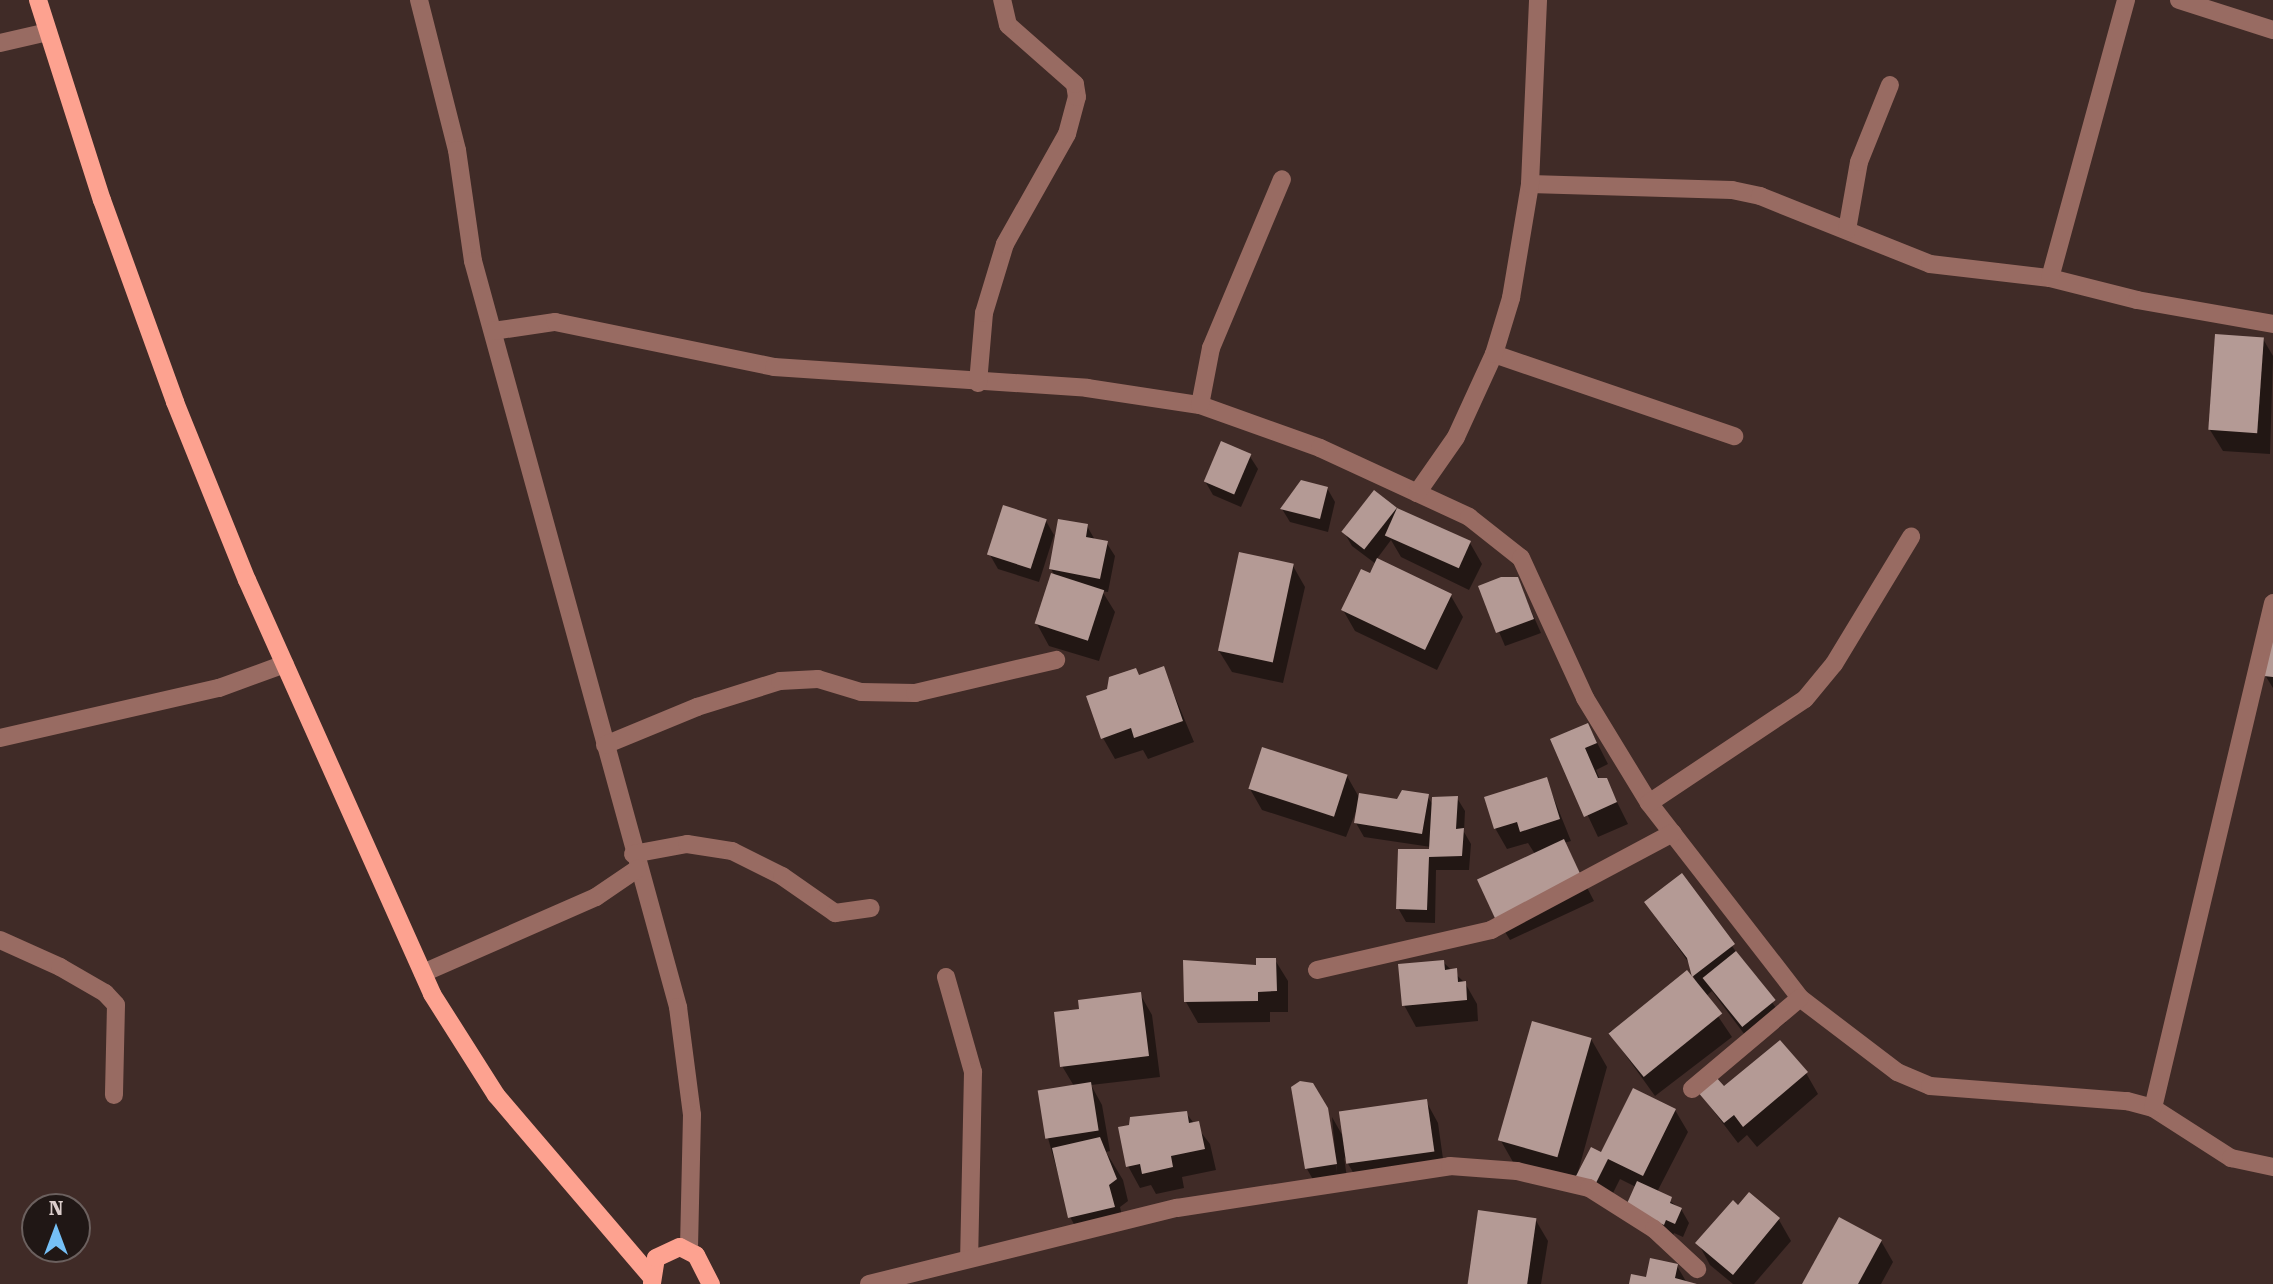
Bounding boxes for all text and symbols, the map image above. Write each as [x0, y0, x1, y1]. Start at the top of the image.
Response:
north arrow [21, 1193, 91, 1263]
text: N [49, 1197, 63, 1220]

